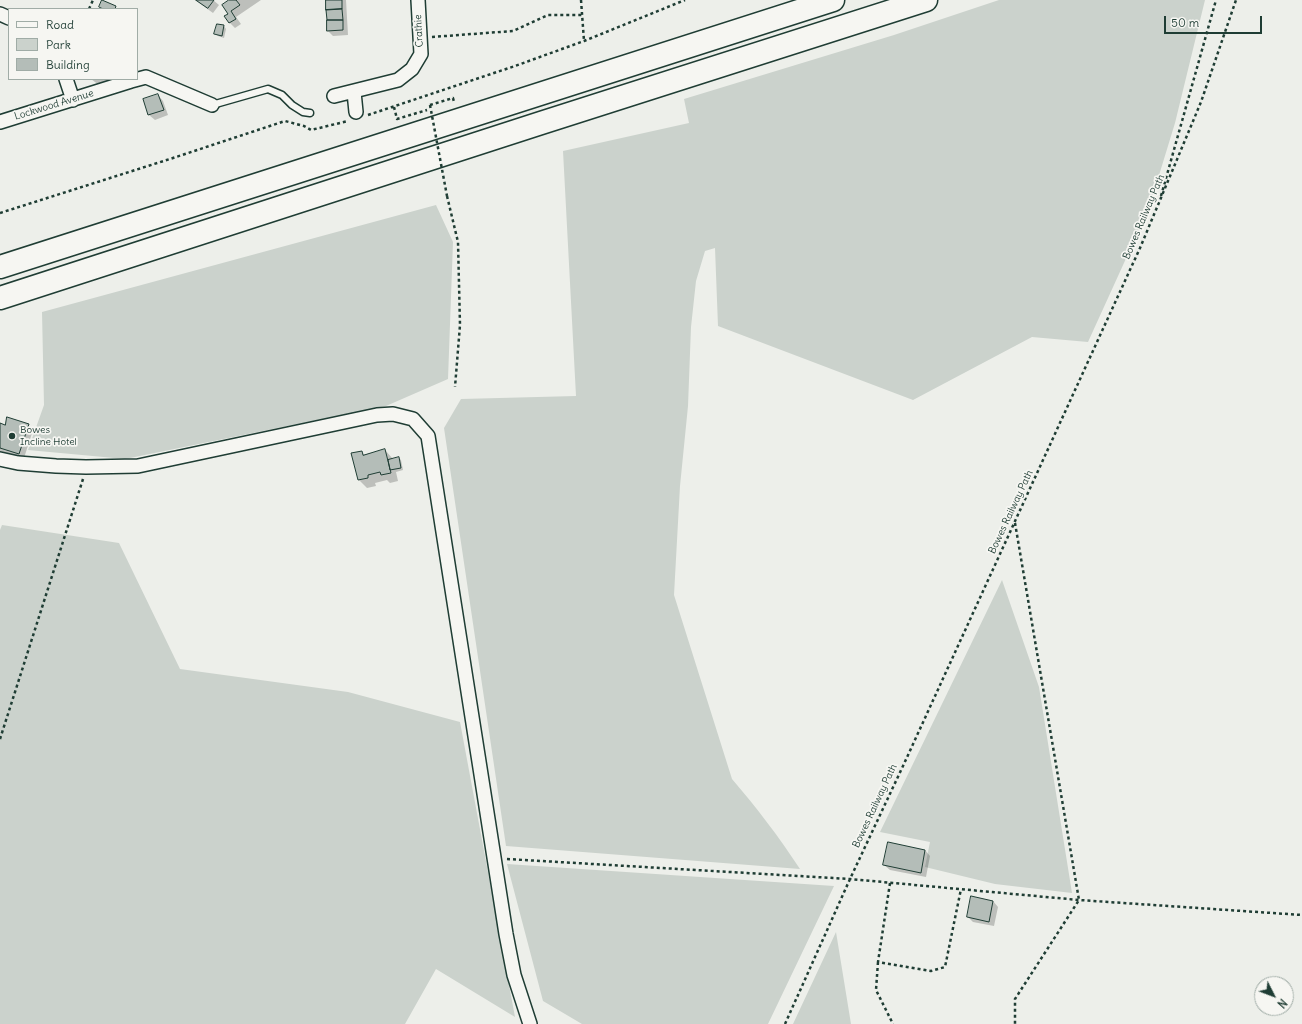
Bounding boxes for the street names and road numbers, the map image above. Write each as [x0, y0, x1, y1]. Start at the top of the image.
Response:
street label: Crathie [412, 14, 426, 48]
street label: Lockwood Avenue [13, 87, 95, 123]
street label: Bowes Railway Path [1121, 173, 1167, 261]
street label: Bowes Railway Path [986, 468, 1036, 556]
street label: Bowes Railway Path [850, 762, 900, 850]

